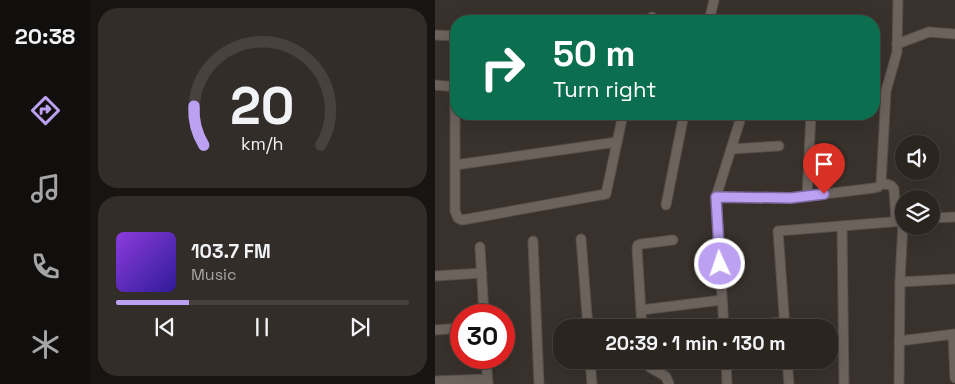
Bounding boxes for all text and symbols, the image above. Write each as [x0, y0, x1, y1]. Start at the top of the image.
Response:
text: 20:38 [15, 22, 75, 50]
text: 50 m [553, 32, 635, 76]
icon: right [470, 35, 535, 100]
text: 20 [230, 73, 295, 139]
text: Turn right [553, 75, 656, 103]
icon: directions [28, 93, 63, 128]
text: km/h [241, 132, 284, 155]
map controls [895, 135, 940, 235]
button: sound [895, 135, 940, 180]
pin [803, 143, 845, 194]
icon: arrive [810, 150, 838, 178]
icon: music [28, 171, 63, 206]
button: layers [895, 190, 940, 235]
position arrow [693, 237, 745, 289]
text: 103.7 FM [191, 239, 271, 264]
icon: phone [28, 249, 63, 284]
text: Music [191, 264, 237, 285]
speed limit sign: 30 [450, 304, 515, 369]
icon: previous [151, 313, 179, 341]
icon: pause [248, 313, 276, 341]
icon: next [346, 313, 374, 341]
icon: climate [28, 327, 63, 362]
text: 20:39 · 1 min · 130 m [605, 331, 786, 356]

